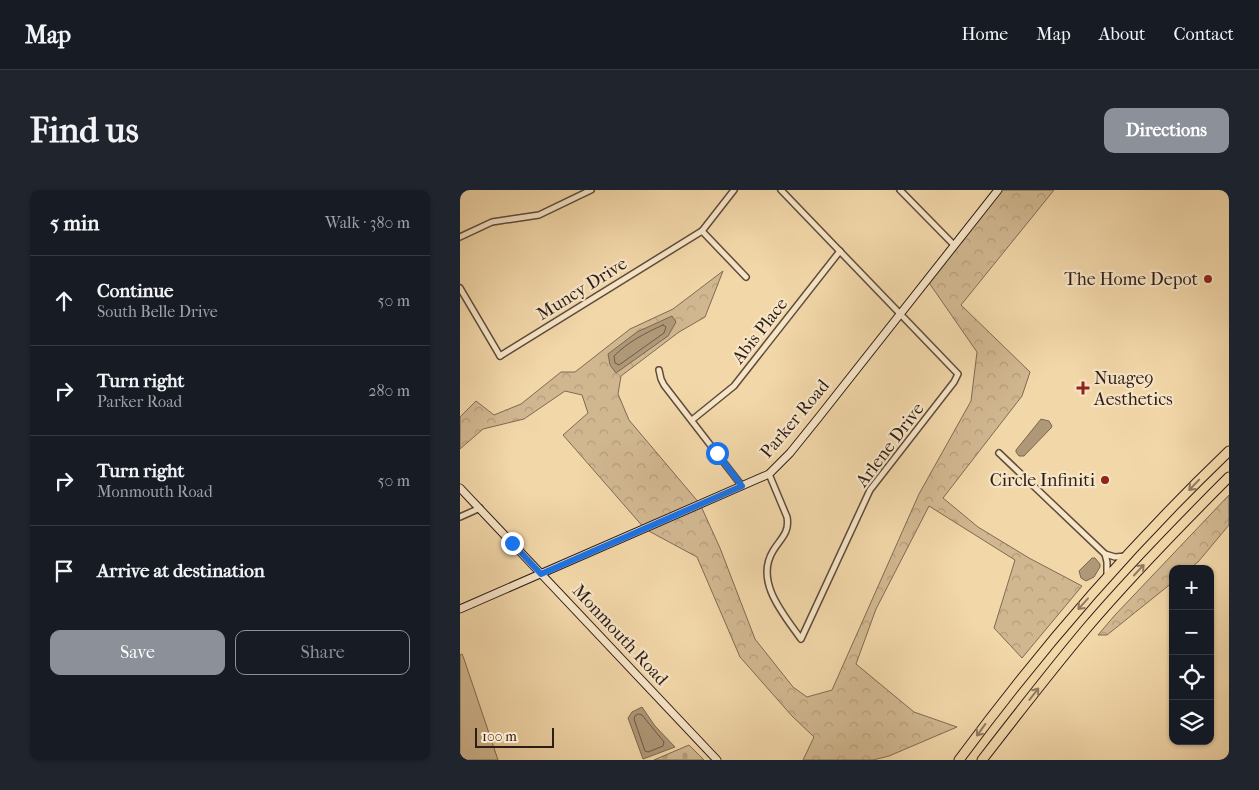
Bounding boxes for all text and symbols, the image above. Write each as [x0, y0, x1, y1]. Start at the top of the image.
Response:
text: Map [25, 21, 71, 49]
text: Home [961, 24, 1008, 45]
text: Map [1036, 24, 1071, 45]
text: About [1099, 24, 1145, 45]
text: Contact [1173, 24, 1234, 45]
button: Directions [1104, 108, 1229, 153]
text: Find us [30, 110, 139, 151]
text: 5 min [50, 211, 99, 235]
text: Walk · 380 m [325, 213, 410, 232]
street label: Muncy Drive [533, 253, 631, 325]
place label: The Home Depot [1064, 269, 1199, 290]
marker: The Home Depot [1202, 273, 1214, 285]
text: Continue [97, 280, 173, 302]
icon: ahead [50, 287, 78, 315]
text: 50 m [378, 291, 410, 310]
street label: Abis Place [727, 294, 792, 369]
text: South Belle Drive [97, 302, 218, 321]
place label: Nuage9 Aesthetics [1093, 368, 1173, 410]
text: Turn right [97, 370, 184, 392]
street label: Parker Road [756, 375, 834, 463]
icon: right [50, 377, 78, 405]
text: 280 m [368, 381, 410, 400]
marker: Nuage9 Aesthetics [1076, 381, 1090, 395]
text: Parker Road [97, 392, 182, 411]
street label: Arlene Drive [851, 399, 929, 492]
route start [706, 442, 729, 465]
text: Turn right [97, 460, 184, 482]
icon: right [50, 467, 78, 495]
place label: Circle Infiniti [990, 470, 1096, 491]
text: 50 m [378, 471, 410, 490]
marker: Circle Infiniti [1099, 474, 1111, 486]
one-way arrow [1188, 479, 1200, 491]
text: Monmouth Road [97, 482, 213, 501]
route end [501, 532, 524, 555]
icon: arrive [50, 557, 78, 585]
text: Arrive at destination [97, 560, 265, 582]
one-way arrow [1133, 564, 1145, 576]
map controls [1169, 565, 1214, 745]
button: + [1169, 565, 1214, 610]
street label: Monmouth Road [568, 580, 672, 690]
one-way arrow [1077, 597, 1089, 610]
button: − [1169, 610, 1214, 655]
button: Save [50, 630, 225, 675]
button: Share [235, 630, 410, 675]
button: locate [1169, 655, 1214, 700]
one-way arrow [1028, 688, 1039, 701]
button: layers [1169, 700, 1214, 745]
one-way arrow [976, 723, 986, 737]
scale bar [475, 725, 554, 748]
text: 100 m [482, 728, 517, 745]

